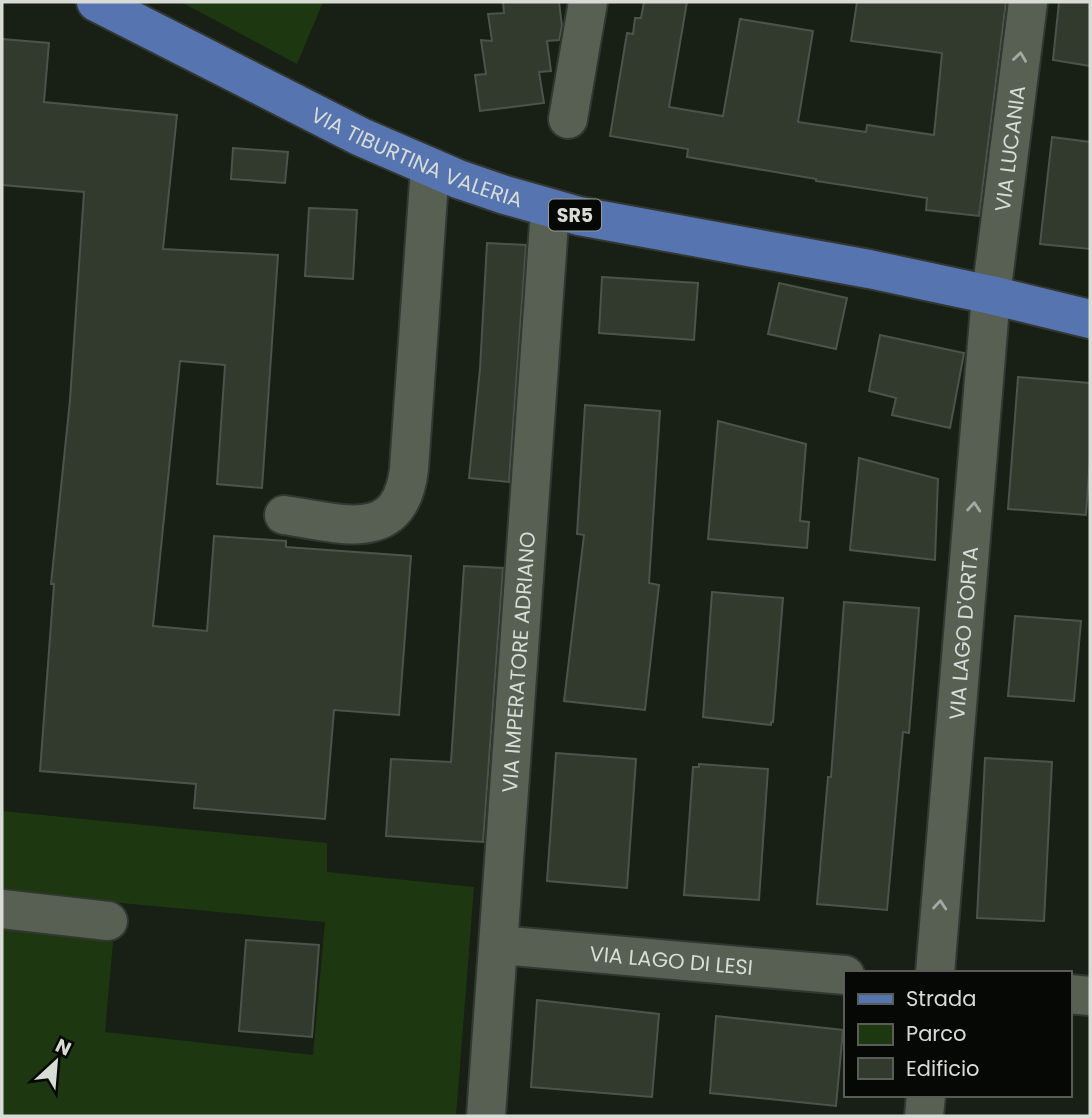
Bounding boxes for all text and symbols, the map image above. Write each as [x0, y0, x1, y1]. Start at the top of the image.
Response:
one-way arrow [1013, 51, 1028, 62]
street label: VIA LUCANIA [987, 84, 1032, 213]
street label: VIA TIBURTINA VALERIA [306, 100, 526, 214]
road number: SR5 [549, 200, 601, 230]
one-way arrow [966, 501, 981, 512]
street label: VIA IMPERATORE ADRIANO [494, 531, 542, 794]
street label: VIA LAGO D'ORTA [941, 545, 985, 721]
one-way arrow [932, 899, 947, 910]
street label: VIA LAGO DI LESI [588, 938, 754, 981]
legend [844, 971, 1071, 1097]
text: Strada [906, 984, 976, 1013]
text: Parco [906, 1019, 966, 1048]
north arrow [21, 1027, 91, 1097]
text: N [51, 1032, 76, 1062]
text: Edificio [906, 1054, 980, 1083]

